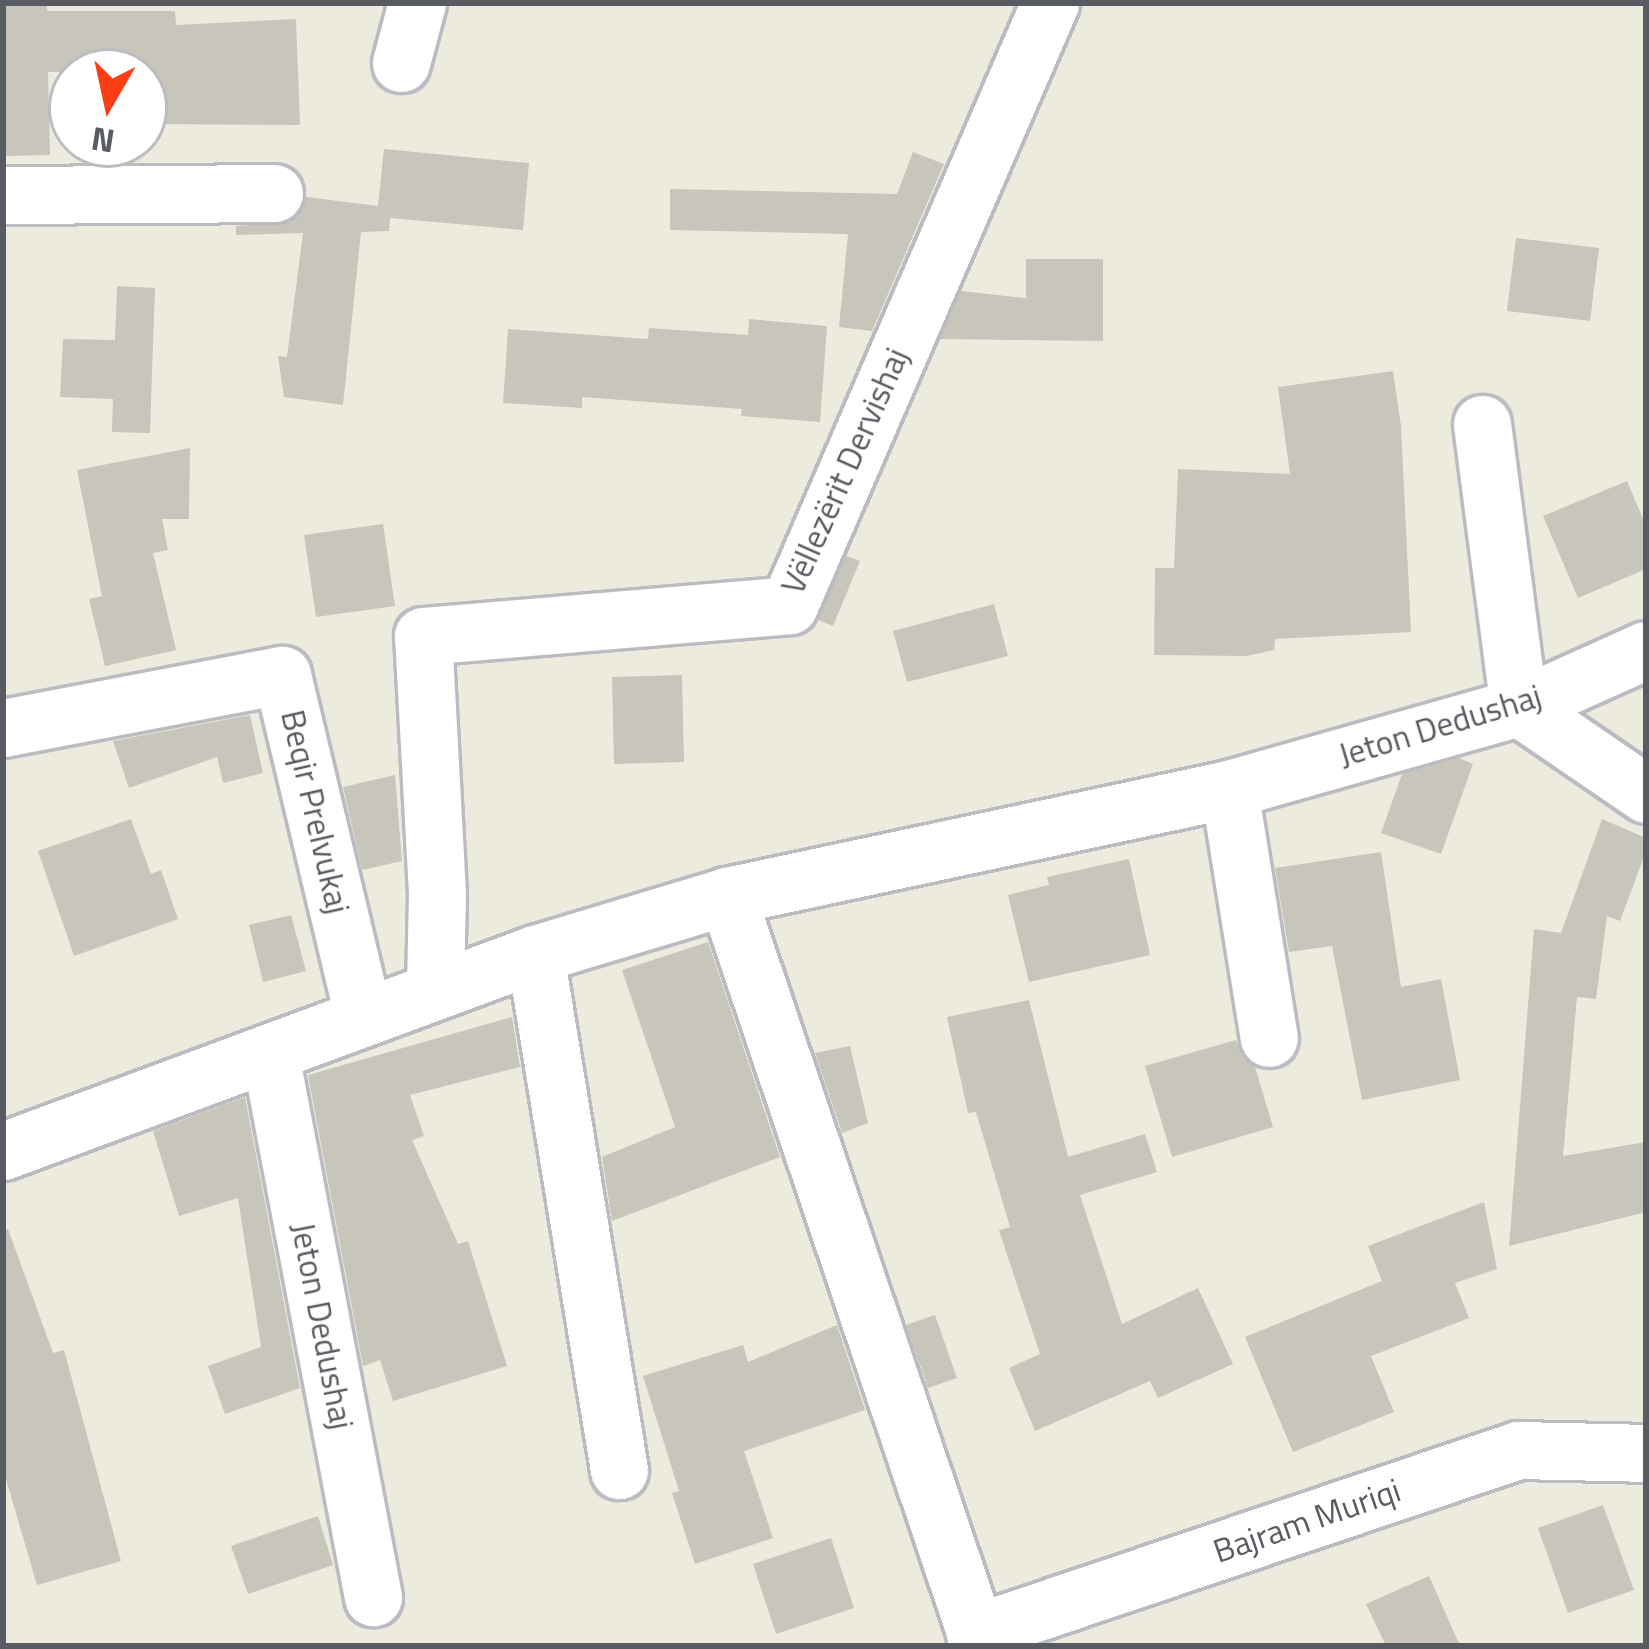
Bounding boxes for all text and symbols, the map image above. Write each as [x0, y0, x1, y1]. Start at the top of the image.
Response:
north arrow [48, 48, 168, 168]
text: N [88, 114, 118, 167]
street label: Vëllezërit Dervishaj [773, 342, 917, 600]
street label: Jeton Dedushaj [1334, 676, 1546, 776]
street label: Beqir Prelvukaj [272, 706, 358, 918]
street label: Jeton Dedushaj [283, 1219, 361, 1433]
street label: Bajram Muriqi [1208, 1470, 1406, 1572]

